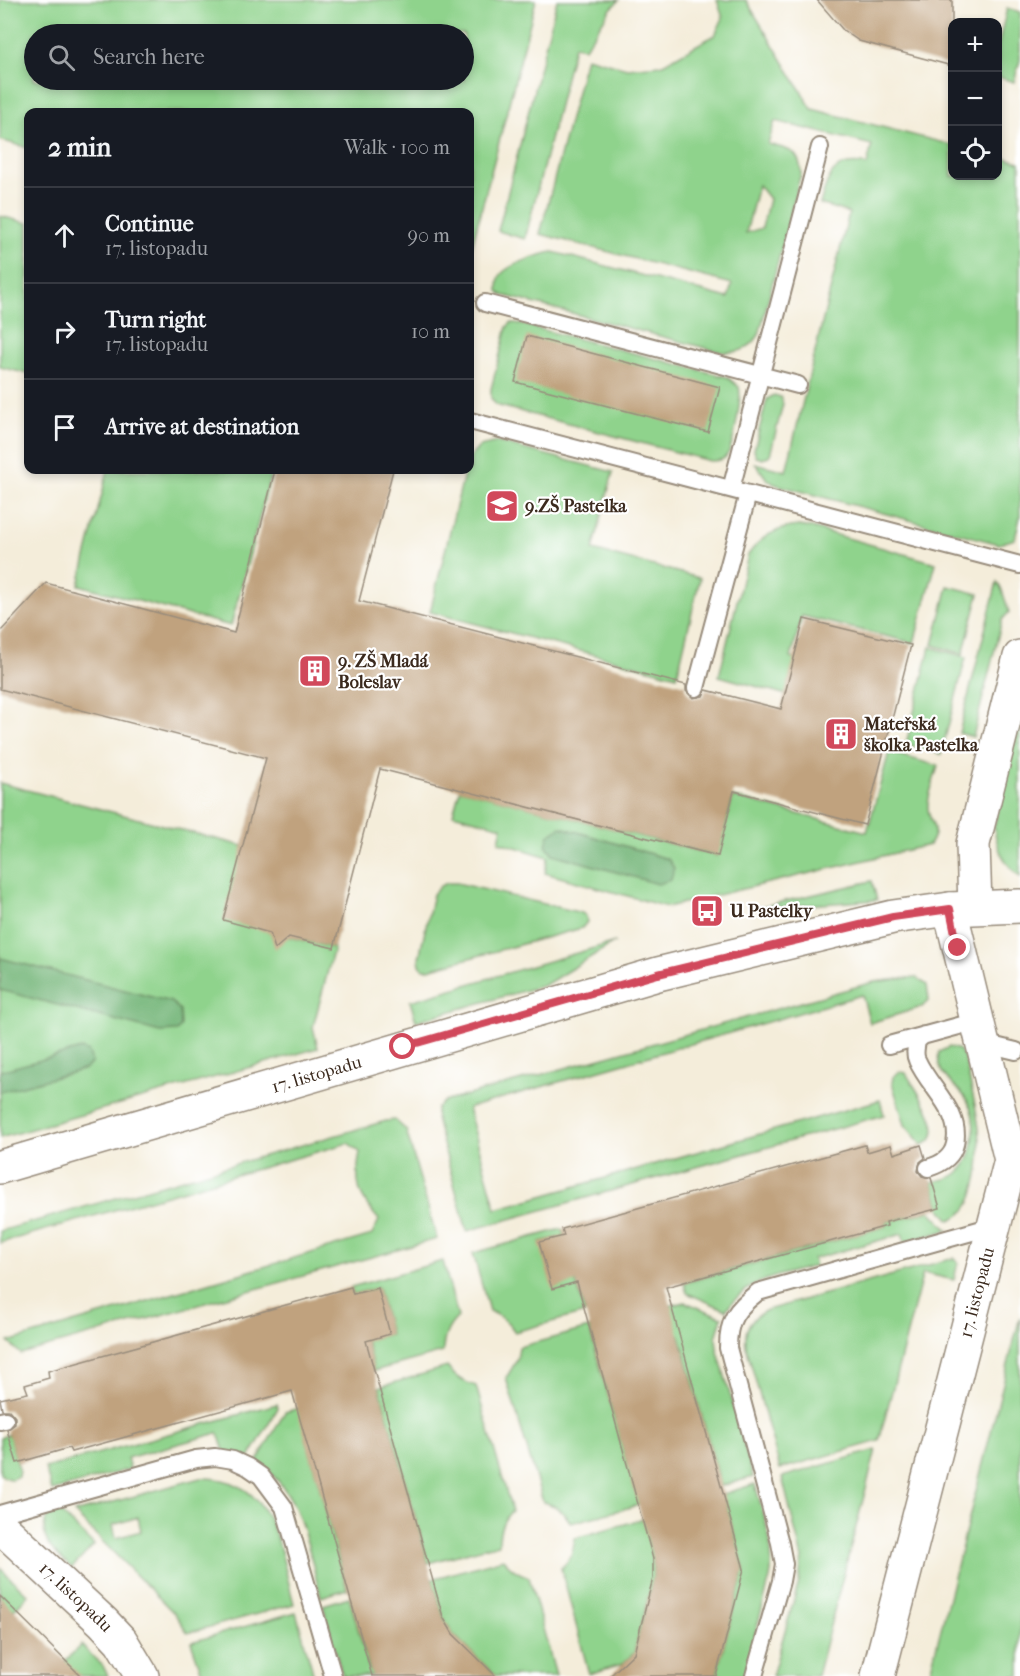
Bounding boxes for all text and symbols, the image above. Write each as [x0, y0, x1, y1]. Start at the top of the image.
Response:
map controls [948, 18, 1002, 180]
button: + [948, 18, 1002, 72]
search box [24, 24, 474, 90]
icon: search [45, 41, 78, 74]
text: Search here [93, 44, 205, 70]
button: − [948, 72, 1002, 126]
button: locate [948, 126, 1002, 180]
text: 2 min [48, 132, 111, 163]
text: Walk · 100 m [344, 136, 450, 159]
text: Continue [105, 211, 194, 237]
icon: ahead [48, 219, 81, 252]
text: 90 m [408, 224, 450, 247]
text: 17. listopadu [105, 237, 208, 260]
text: Turn right [105, 307, 206, 333]
icon: right [48, 315, 81, 348]
text: 10 m [411, 320, 450, 343]
text: 17. listopadu [105, 333, 208, 356]
icon: arrive [48, 411, 81, 444]
text: Arrive at destination [105, 414, 299, 440]
school or university icon: 9.ZŠ Pastelka [484, 488, 520, 524]
place label: 9.ZŠ Pastelka [524, 494, 627, 517]
place label: 9. ZŠ Mladá Boleslav [337, 649, 429, 693]
building icon: 9. ZŠ Mladá Boleslav [297, 653, 333, 689]
place label: Mateřská školka Pastelka [863, 714, 979, 756]
building icon: Mateřská školka Pastelka [823, 716, 859, 752]
bus stop icon: U Pastelky [689, 893, 725, 929]
place label: U Pastelky [729, 901, 814, 922]
route end [944, 934, 970, 960]
route start [389, 1033, 415, 1059]
street label: 17. listopadu [269, 1051, 364, 1097]
street label: 17. listopadu [955, 1245, 999, 1340]
street label: 17. listopadu [35, 1558, 117, 1636]

